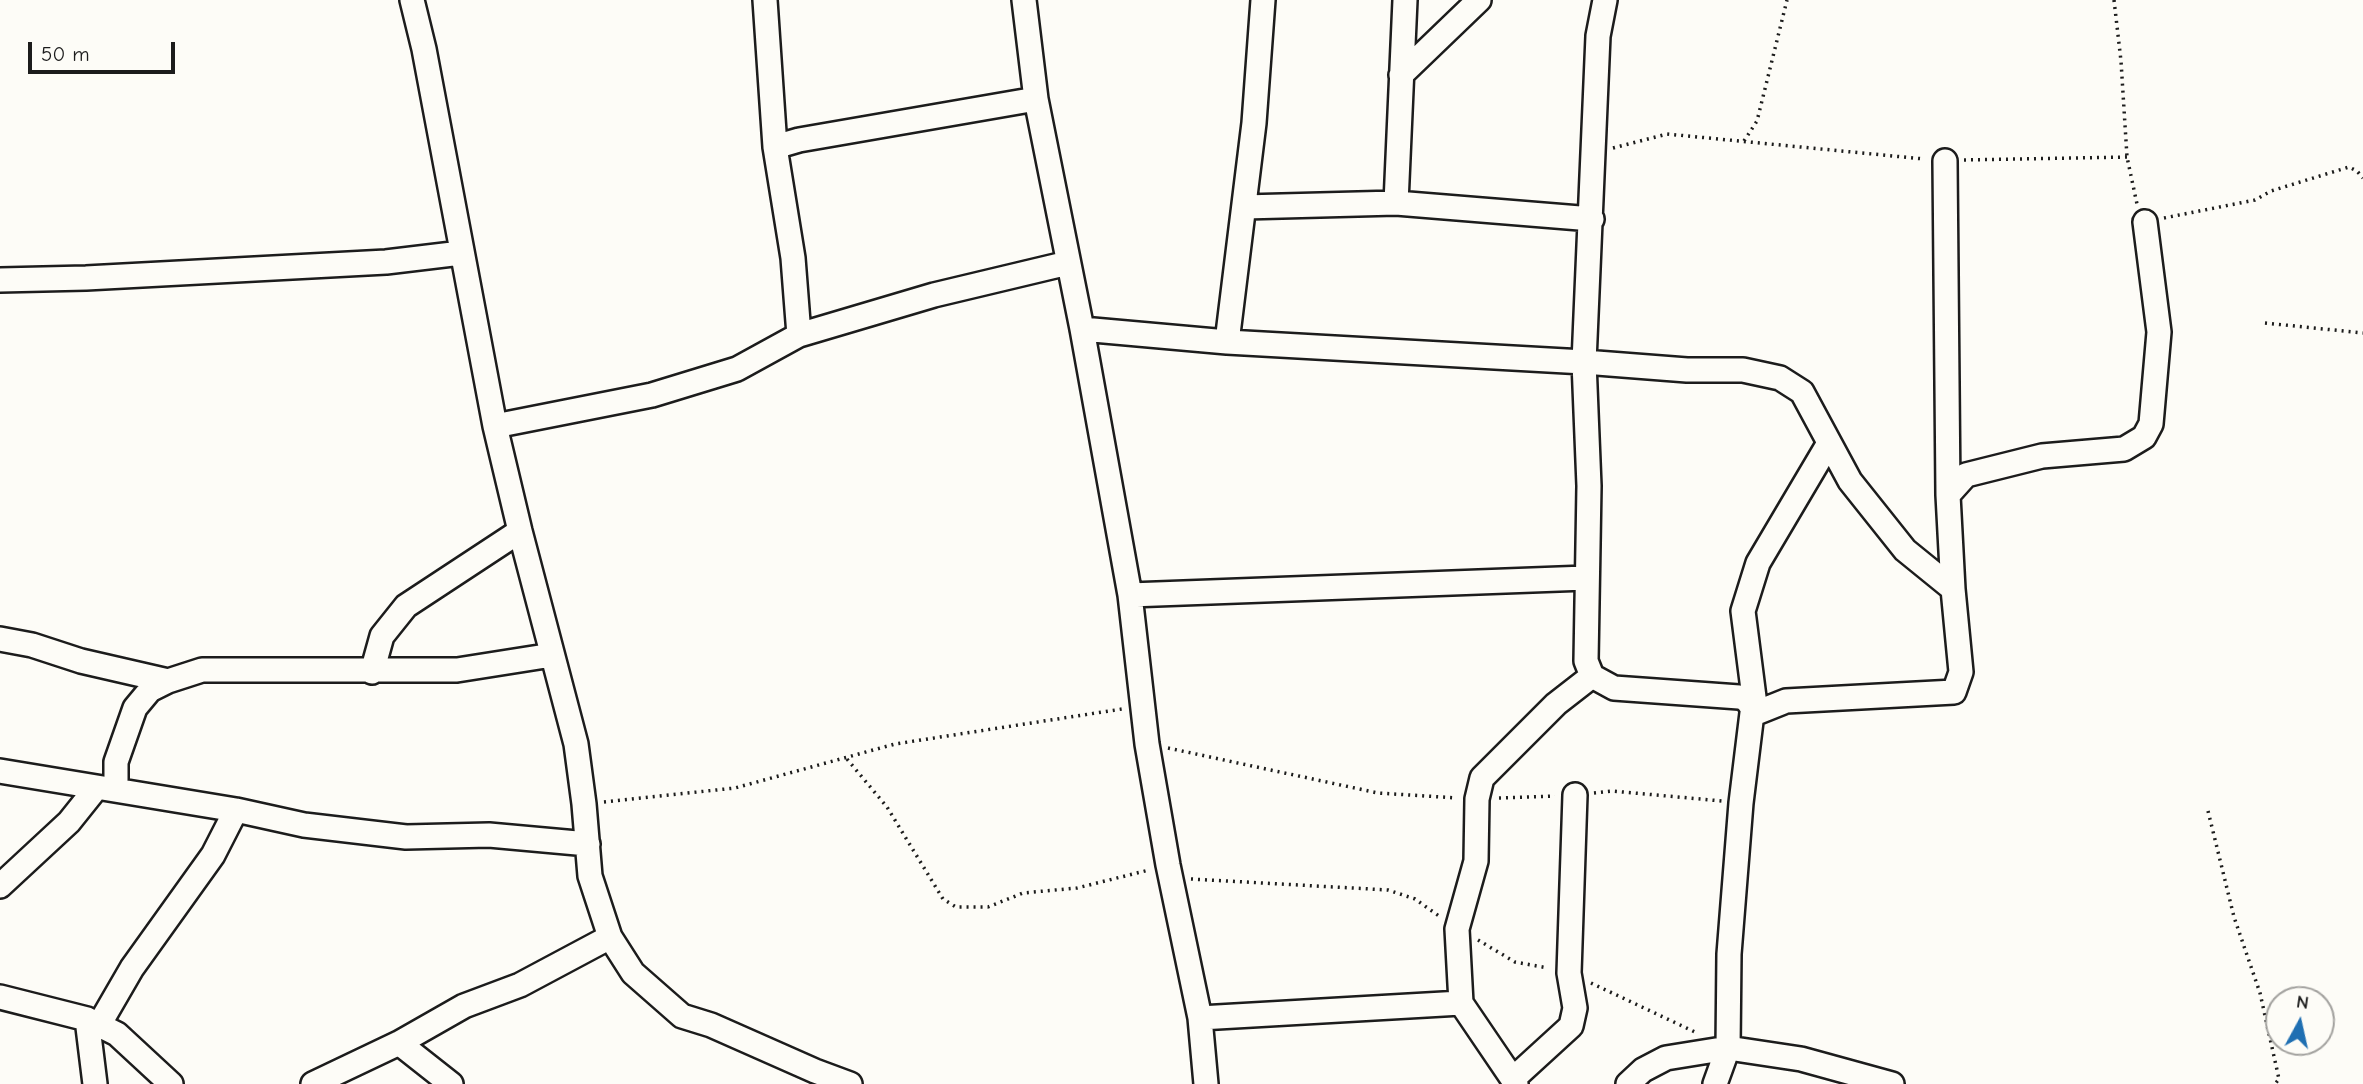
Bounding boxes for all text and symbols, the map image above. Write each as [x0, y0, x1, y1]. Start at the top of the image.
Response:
scale bar [32, 28, 178, 72]
text: 50 m [41, 42, 90, 66]
north arrow [2265, 986, 2335, 1056]
text: N [2295, 990, 2310, 1014]

